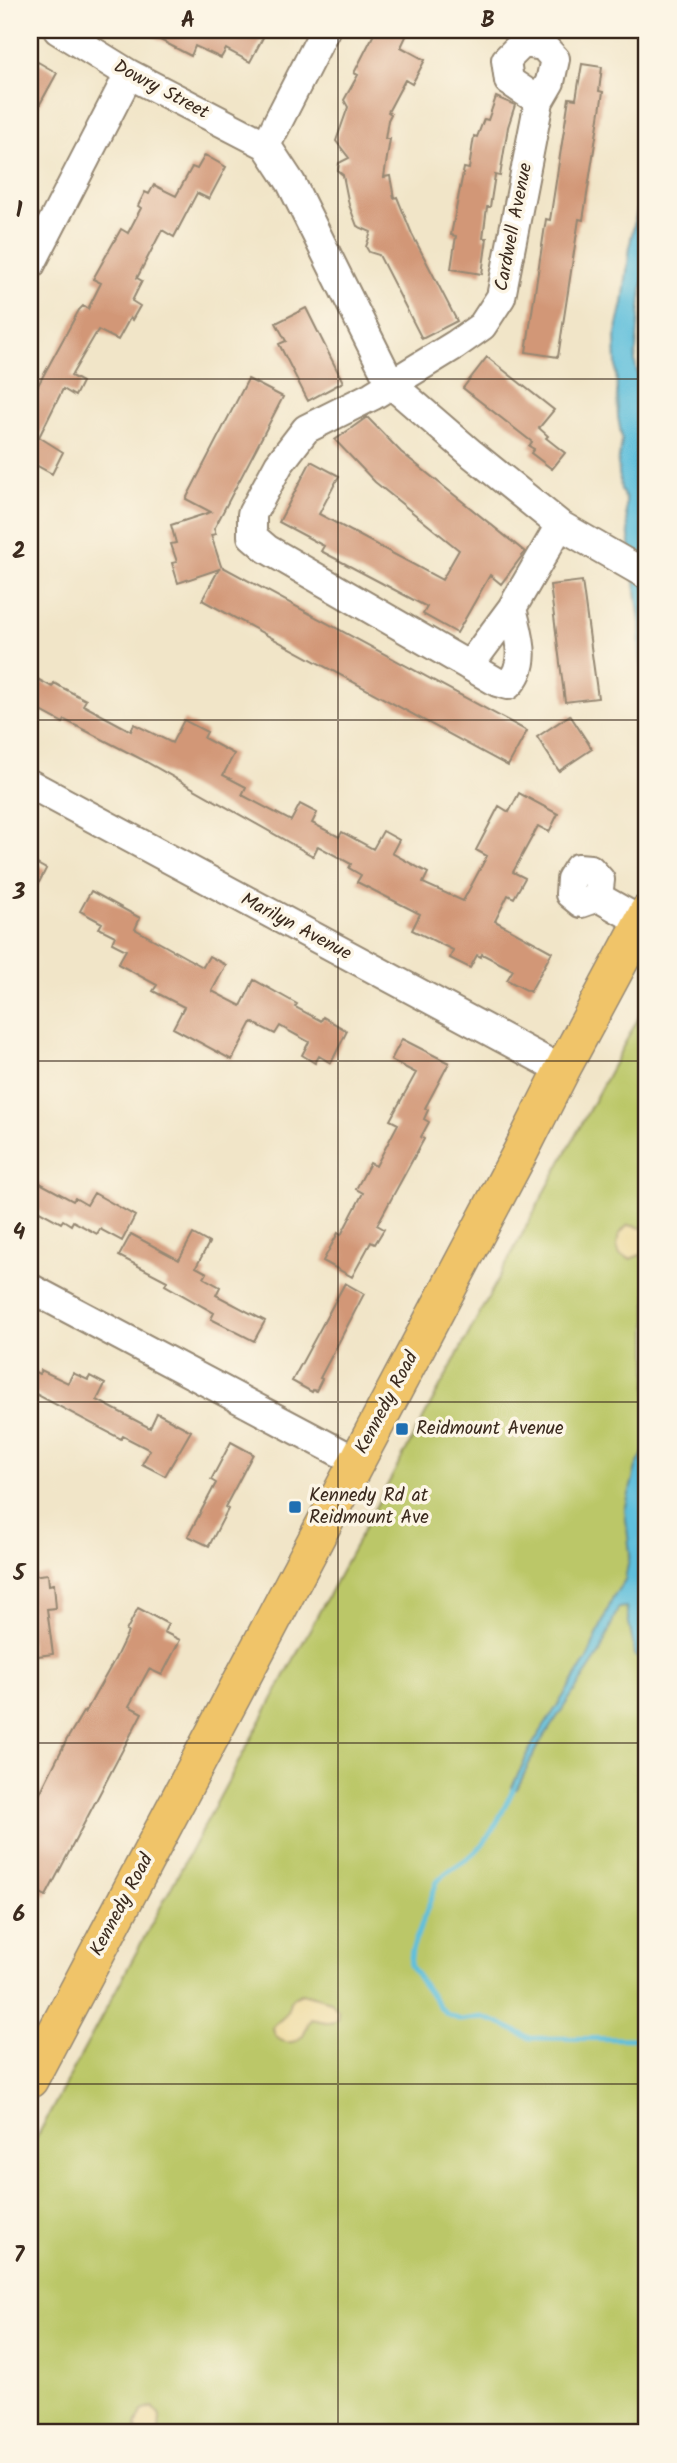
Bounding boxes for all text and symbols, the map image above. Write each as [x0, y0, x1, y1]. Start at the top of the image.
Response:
text: A [181, 3, 195, 39]
text: B [481, 3, 495, 39]
street label: Dowry Street [108, 52, 215, 128]
street label: Cardwell Avenue [487, 160, 541, 294]
text: 1 [16, 193, 23, 229]
text: 2 [12, 534, 26, 570]
text: 3 [12, 875, 26, 911]
street label: Marilyn Avenue [235, 885, 357, 969]
text: 4 [13, 1215, 26, 1251]
street label: Kennedy Road [347, 1346, 427, 1460]
place label: Reidmount Avenue [416, 1414, 564, 1444]
marker: Reidmount Avenue [394, 1421, 410, 1437]
place label: Kennedy Rd at Reidmount Ave [309, 1481, 429, 1533]
marker: Kennedy Rd at Reidmount Ave [287, 1499, 303, 1515]
text: 5 [12, 1556, 27, 1592]
street label: Kennedy Road [82, 1848, 162, 1962]
text: 6 [13, 1897, 25, 1933]
text: 7 [14, 2238, 26, 2274]

